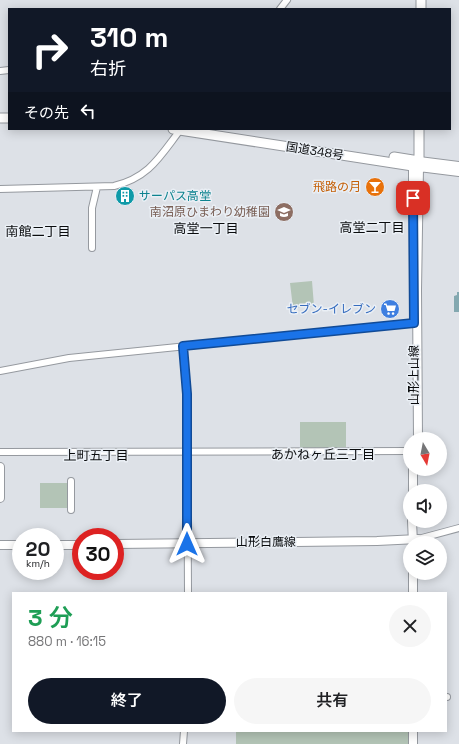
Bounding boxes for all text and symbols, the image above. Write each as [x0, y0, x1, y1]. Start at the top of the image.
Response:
text: 310 m [90, 19, 168, 55]
icon: right [24, 24, 76, 76]
text: 右折 [90, 57, 126, 80]
icon: left [77, 100, 99, 122]
text: その先 [24, 103, 69, 122]
street label: 国道348号 [285, 139, 345, 163]
bar icon: 飛路の月 [364, 176, 386, 198]
place label: 飛路の月 [313, 179, 361, 195]
pin [396, 181, 430, 215]
building icon: サーパス高堂 [114, 185, 136, 207]
icon: arrive [402, 187, 424, 209]
place label: サーパス高堂 [139, 188, 211, 204]
school or university icon: 南沼原ひまわり幼稚園 [273, 201, 295, 223]
place label: 南沼原ひまわり幼稚園 [150, 204, 270, 220]
district label: 高堂二丁目 [339, 219, 405, 236]
district label: 高堂一丁目 [173, 220, 239, 237]
district label: 南館二丁目 [5, 223, 71, 240]
supermarket icon: セブン-イレブン [379, 298, 401, 320]
place label: セブン-イレブン [287, 301, 376, 317]
street label: 山形上山線 [406, 345, 422, 405]
north arrow [403, 432, 447, 476]
map controls [403, 432, 447, 580]
district label: あかねヶ丘三丁目 [271, 446, 375, 463]
district label: 上町五丁目 [63, 447, 129, 464]
button: sound [403, 484, 447, 528]
position arrow [166, 523, 208, 565]
speed limit sign: 30 [72, 528, 124, 580]
street label: 山形白鷹線 [236, 534, 296, 550]
text: 20 [26, 536, 50, 562]
button: layers [403, 536, 447, 580]
text: km/h [26, 557, 50, 570]
text: 3 分 [28, 602, 73, 633]
button: close [389, 605, 431, 647]
text: 880 m · 16:15 [28, 633, 106, 650]
button: 終了 [28, 678, 226, 724]
button: 共有 [234, 678, 431, 724]

